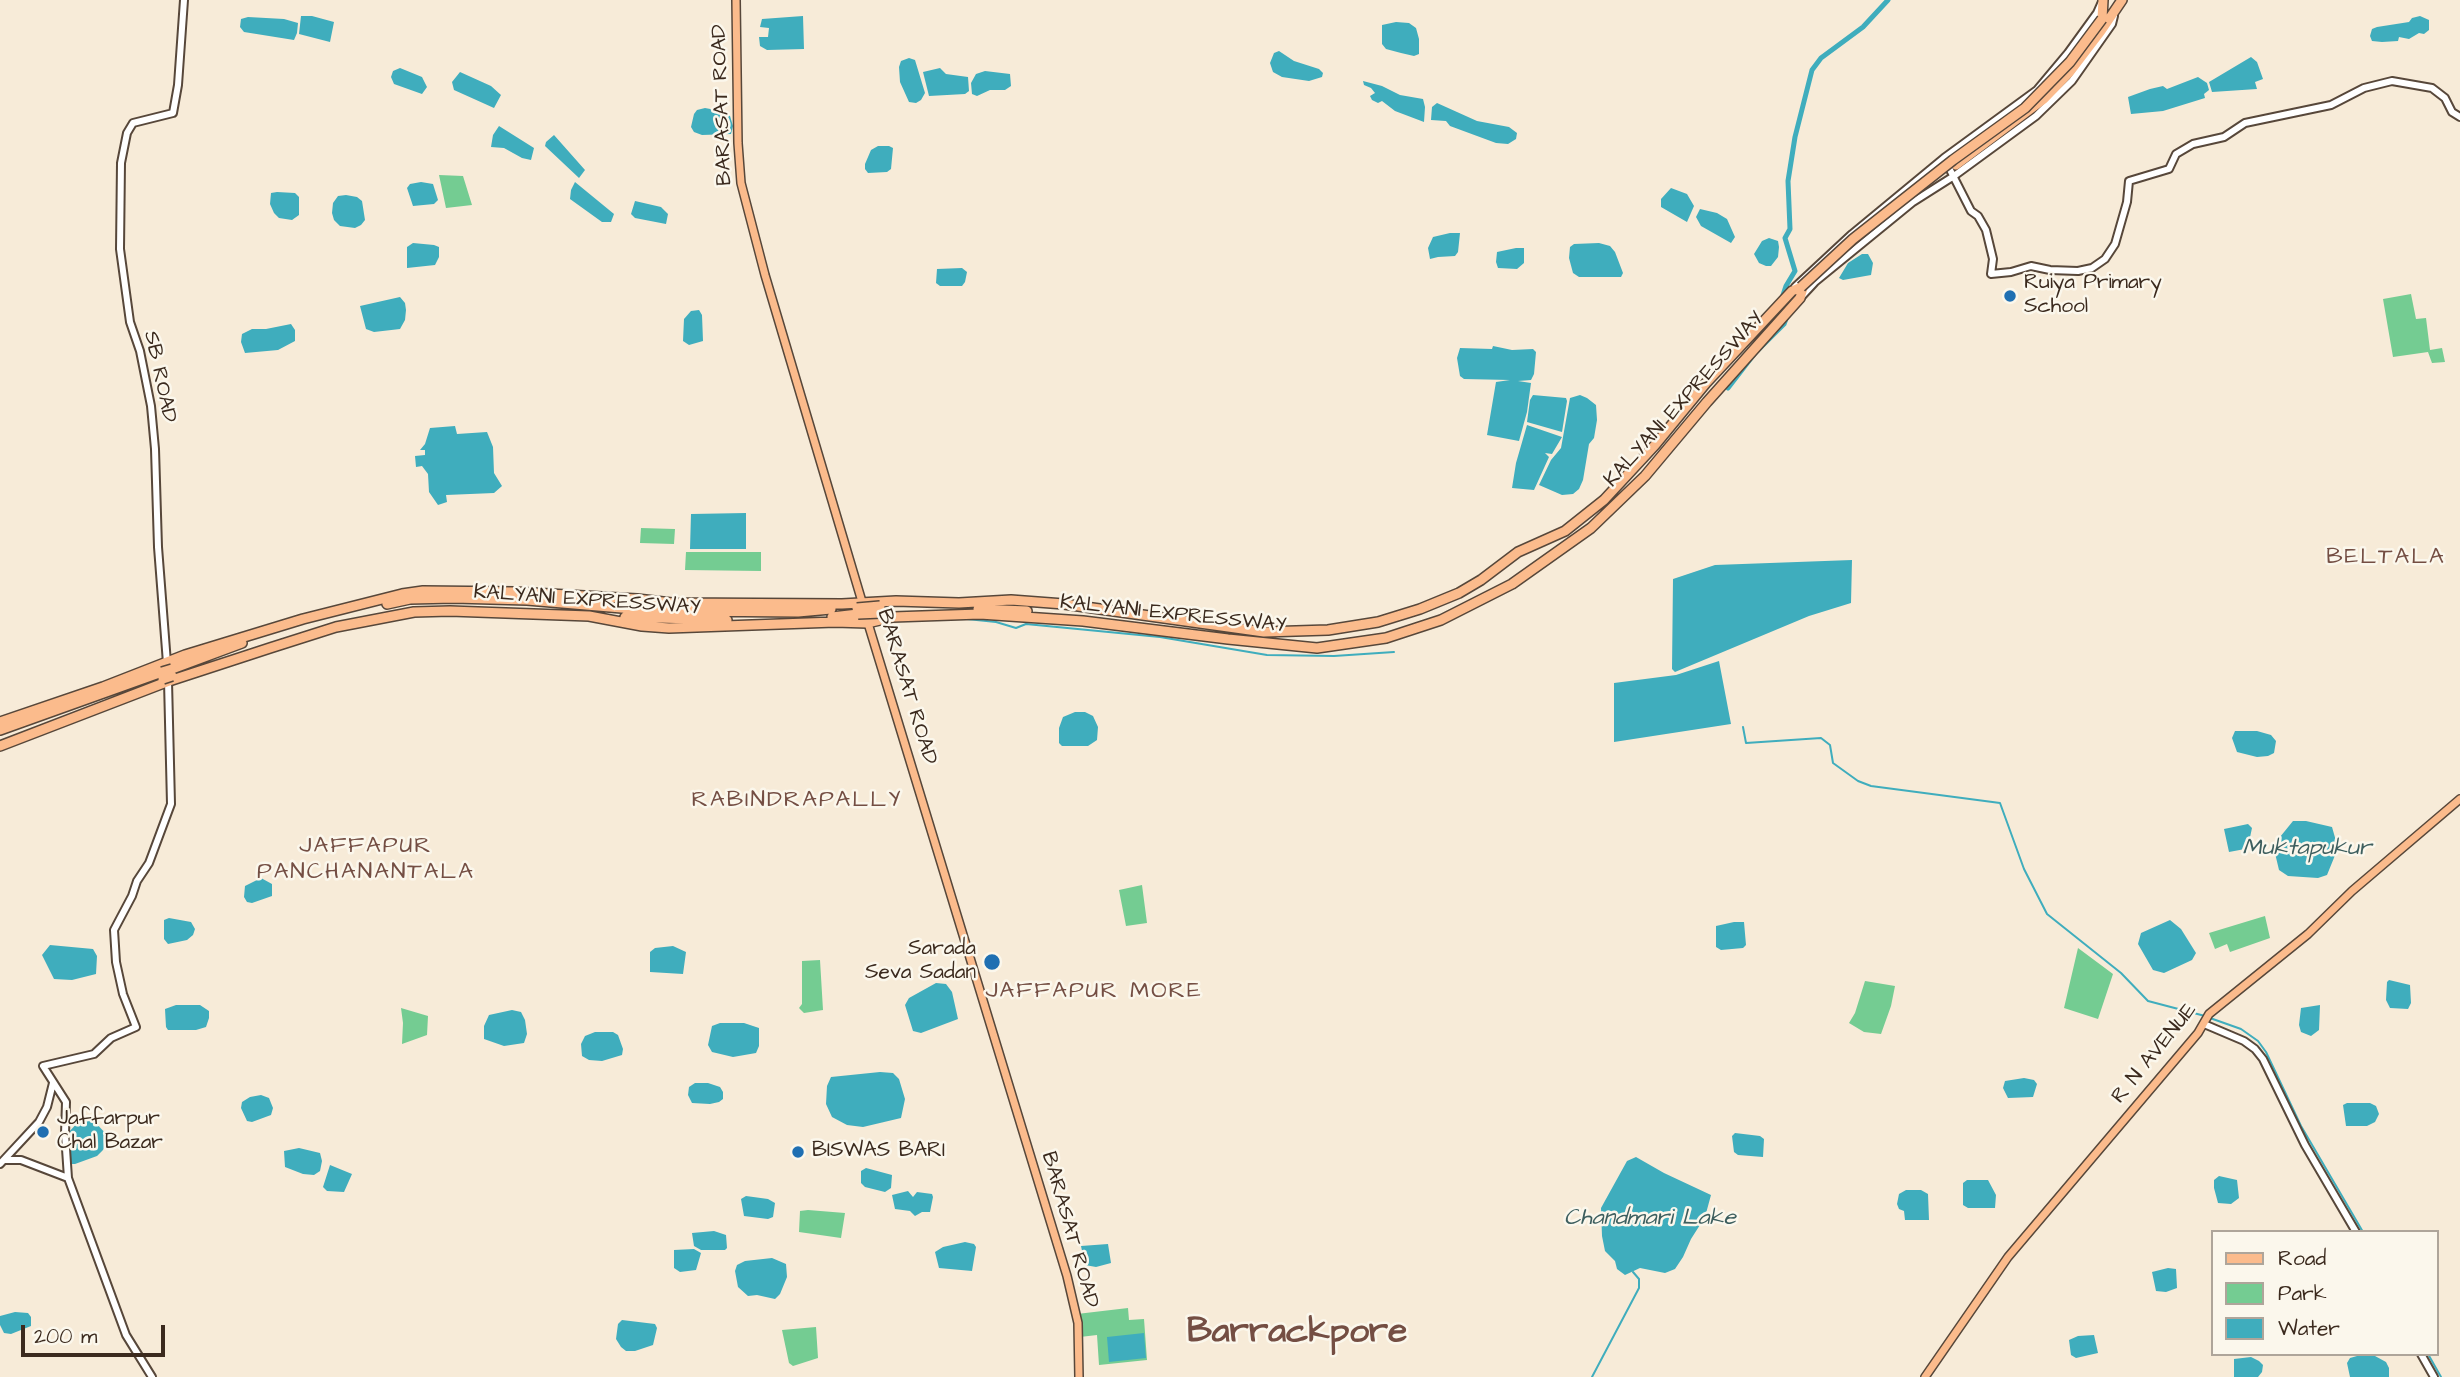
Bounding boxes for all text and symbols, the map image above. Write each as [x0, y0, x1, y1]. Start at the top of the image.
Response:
street label: BARASAT ROAD [708, 24, 738, 186]
place label: Ruiya Primary School [2024, 271, 2162, 321]
marker: Ruiya Primary School [2002, 288, 2018, 304]
street label: KALYANI EXPRESSWAY [1600, 307, 1770, 493]
street label: SB ROAD [137, 329, 181, 425]
district label: BELTALA [2327, 544, 2445, 572]
street label: KALYANI EXPRESSWAY [473, 581, 701, 621]
street label: KALYANI EXPRESSWAY [1059, 591, 1287, 639]
street label: BARASAT ROAD [870, 606, 942, 768]
district label: RABINDRAPALLY [693, 787, 901, 815]
district label: JAFFAPUR PANCHANANTALA [259, 833, 473, 887]
water label: Muktapukur [2243, 835, 2371, 863]
place label: Sarada Seva Sadan [865, 937, 976, 987]
marker: Sarada Seva Sadan [982, 952, 1002, 972]
district label: JAFFAPUR MORE [987, 978, 1201, 1006]
street label: R N AVENUE [2107, 999, 2203, 1109]
place label: Jaffarpur Chal Bazar [57, 1107, 163, 1157]
marker: Jaffarpur Chal Bazar [35, 1124, 51, 1140]
place label: BISWAS BARI [812, 1139, 945, 1165]
marker: BISWAS BARI [790, 1144, 806, 1160]
street label: BARASAT ROAD [1035, 1149, 1103, 1311]
water label: Chandmari Lake [1564, 1205, 1736, 1233]
legend [2212, 1230, 2439, 1356]
text: Road [2278, 1244, 2326, 1273]
text: Park [2278, 1279, 2327, 1308]
scale bar [24, 1310, 168, 1354]
district label: Barrackpore [1187, 1313, 1407, 1355]
text: Water [2278, 1314, 2340, 1343]
text: 200 m [34, 1322, 97, 1351]

